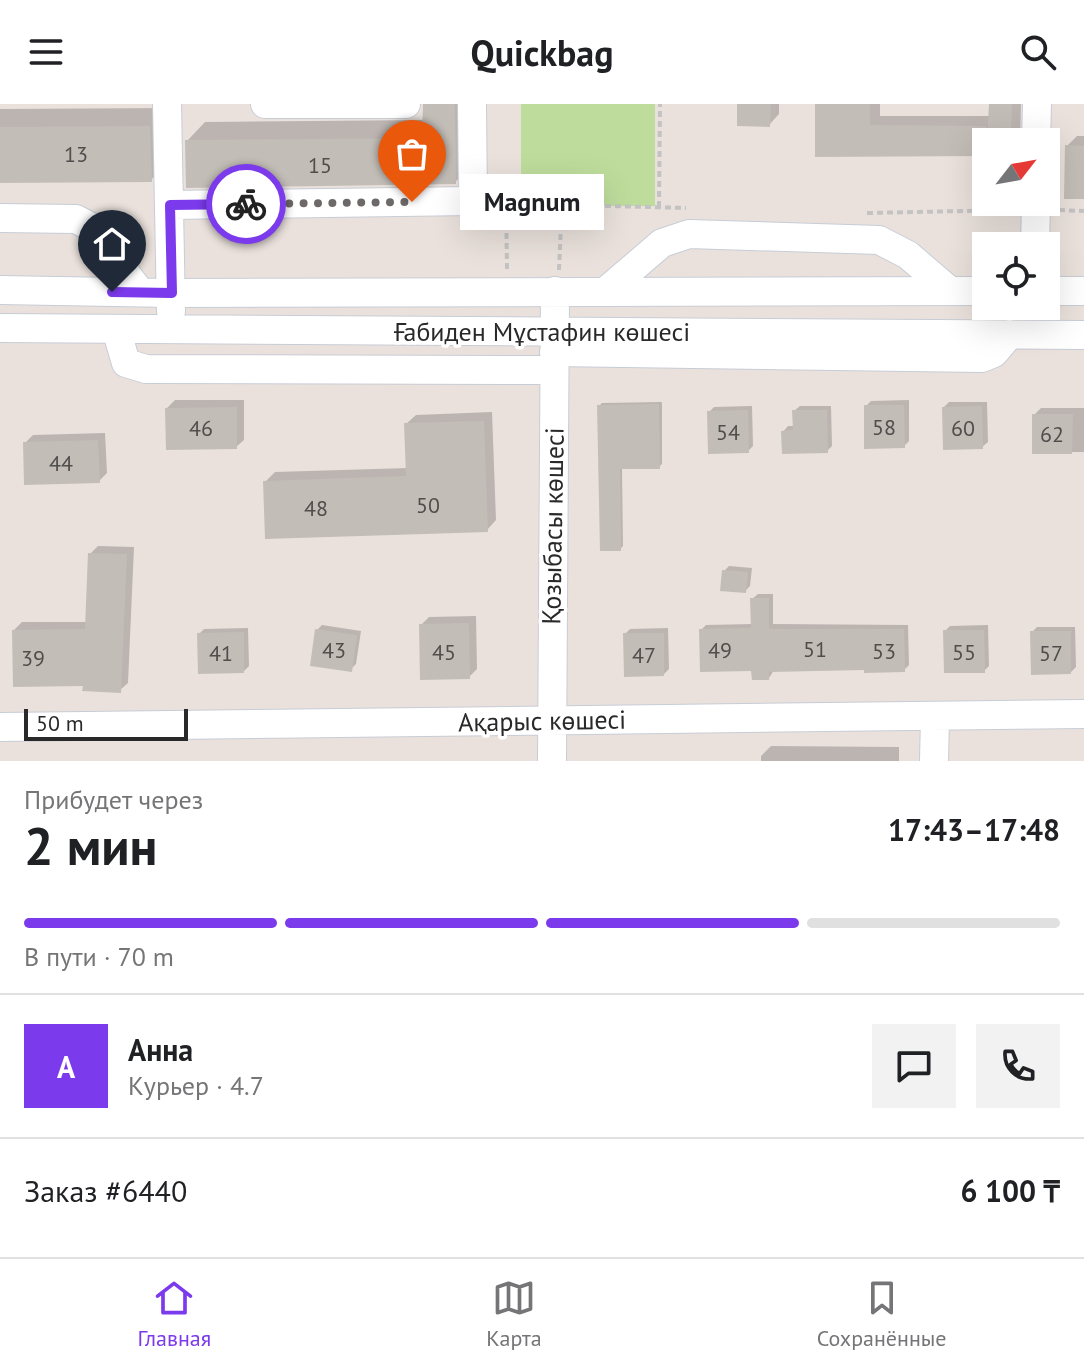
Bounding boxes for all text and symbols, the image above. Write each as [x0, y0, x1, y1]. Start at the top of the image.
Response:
text: Quickbag [471, 29, 613, 76]
icon: menu [24, 30, 68, 74]
icon: search [1016, 30, 1060, 74]
pin [378, 120, 446, 202]
north arrow [972, 128, 1060, 216]
map controls [972, 128, 1060, 320]
icon: bag [390, 132, 434, 176]
house number: 13 [64, 140, 88, 168]
house number: 15 [308, 151, 332, 179]
courier [206, 164, 286, 244]
callout: Magnum [460, 174, 604, 230]
icon: bike [224, 182, 268, 226]
text: Magnum [484, 185, 580, 218]
pin [78, 210, 146, 292]
icon: home [90, 222, 134, 266]
button: locate [972, 232, 1060, 320]
street label: Ғабиден Мұстафин көшесі [394, 315, 690, 348]
house number: 58 [872, 413, 896, 441]
house number: 46 [189, 414, 213, 442]
house number: 60 [951, 414, 975, 442]
house number: 54 [716, 418, 740, 446]
house number: 62 [1040, 420, 1064, 448]
street label: Қозыбасы көшесі [534, 427, 571, 625]
house number: 44 [49, 449, 73, 477]
house number: 50 [416, 491, 440, 519]
house number: 48 [304, 494, 328, 522]
house number: 51 [803, 635, 827, 663]
house number: 43 [322, 636, 346, 664]
house number: 49 [708, 636, 732, 664]
house number: 53 [872, 637, 896, 665]
house number: 45 [432, 638, 456, 666]
house number: 55 [952, 638, 976, 666]
house number: 41 [209, 639, 233, 667]
house number: 57 [1039, 639, 1063, 667]
house number: 47 [632, 641, 656, 669]
house number: 39 [21, 644, 45, 672]
street label: Ақарыс көшесі [458, 703, 626, 738]
scale bar [24, 705, 188, 741]
text: 50 m [36, 709, 84, 737]
text: Прибудет через [24, 783, 203, 816]
text: 17:43–17:48 [888, 810, 1060, 849]
text: 2 мин [24, 812, 158, 879]
text: В пути · 70 m [24, 940, 174, 973]
button: chat [872, 1024, 956, 1108]
button: phone [976, 1024, 1060, 1108]
text: Анна [128, 1030, 193, 1069]
text: А [57, 1047, 75, 1086]
text: Курьер · 4.7 [128, 1069, 264, 1102]
text: Заказ #6440 [24, 1171, 187, 1210]
text: 6 100 ₸ [960, 1171, 1060, 1210]
tab: Главная [138, 1276, 211, 1352]
tab: Карта [486, 1276, 542, 1352]
tab: Сохранённые [817, 1276, 946, 1352]

